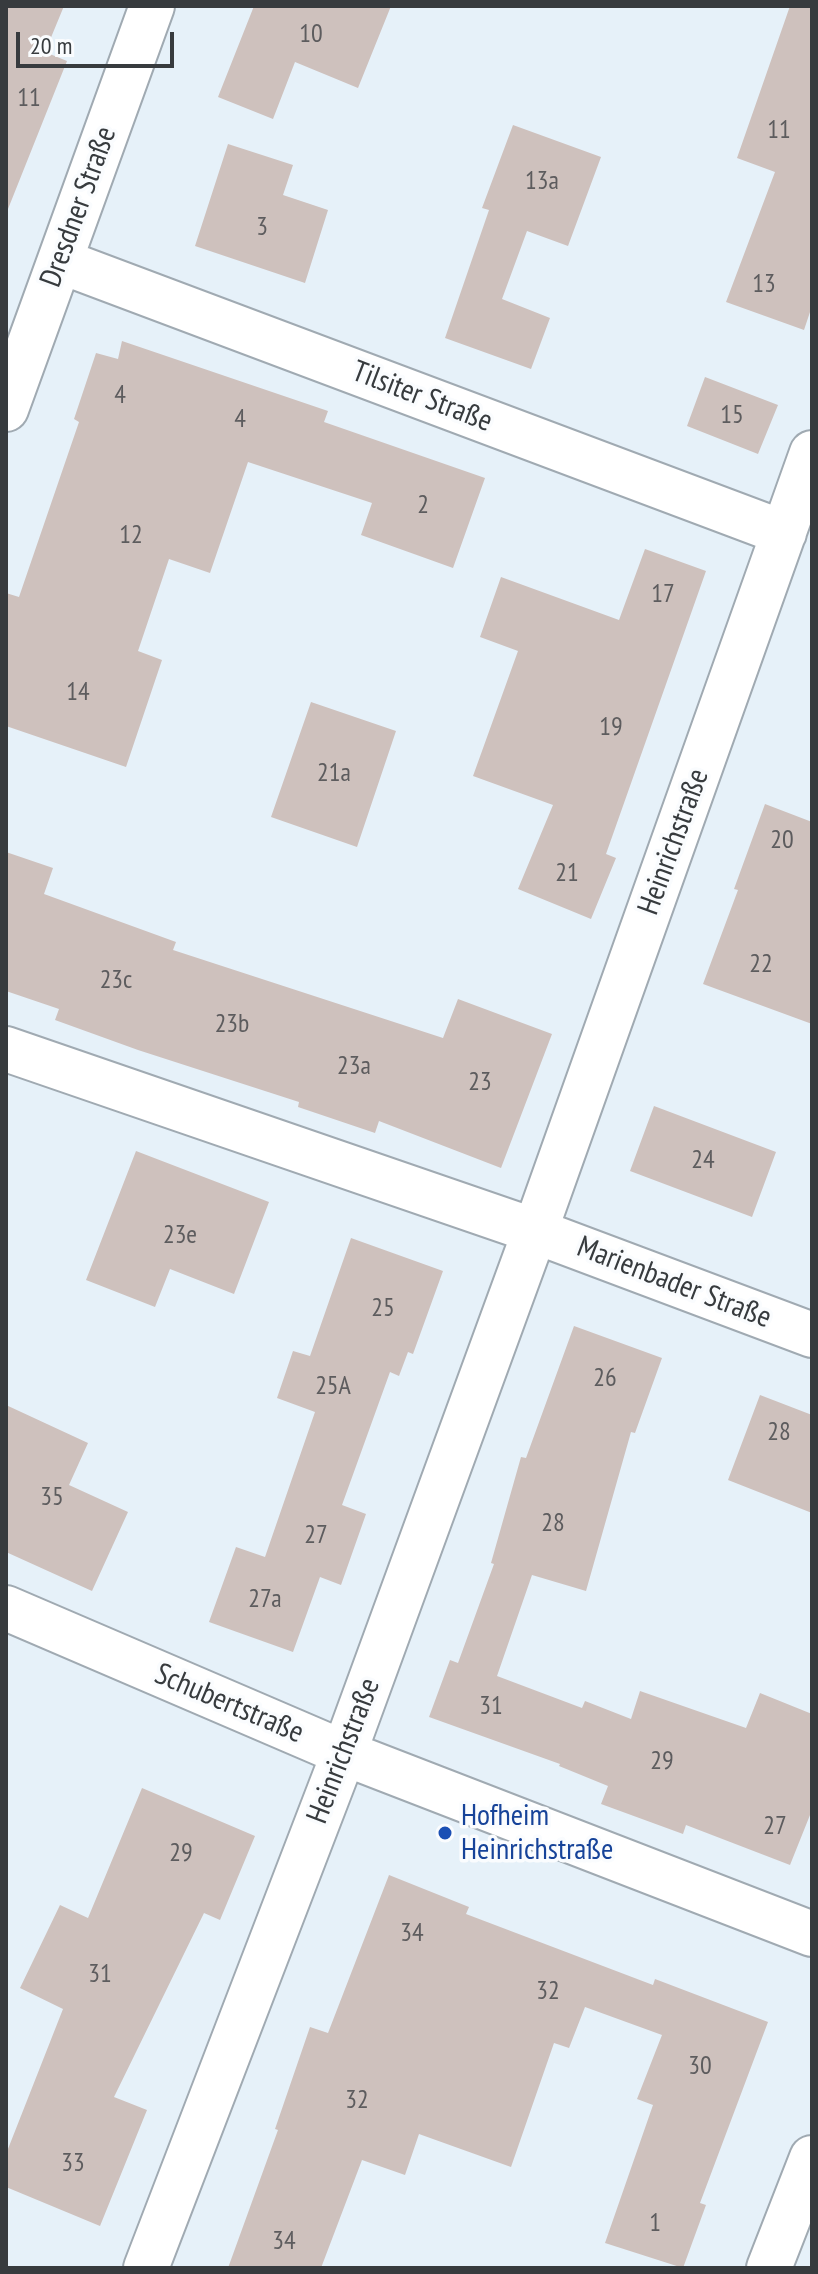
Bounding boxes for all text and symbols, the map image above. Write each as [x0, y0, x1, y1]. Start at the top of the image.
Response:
scale bar [20, 16, 178, 66]
house number: 10 [299, 19, 323, 51]
text: 20 m [30, 30, 72, 61]
house number: 11 [17, 83, 41, 115]
house number: 11 [767, 115, 791, 147]
street label: Dresdner Straße [33, 122, 125, 292]
house number: 13a [525, 166, 559, 198]
house number: 3 [256, 212, 268, 244]
house number: 13 [752, 269, 776, 301]
street label: Tilsiter Straße [347, 354, 497, 440]
house number: 4 [114, 380, 126, 412]
house number: 15 [720, 400, 744, 432]
house number: 4 [234, 404, 246, 436]
house number: 2 [417, 490, 429, 522]
house number: 12 [119, 520, 143, 552]
house number: 17 [651, 579, 675, 611]
house number: 14 [66, 677, 90, 709]
house number: 19 [599, 712, 623, 744]
house number: 21a [317, 758, 351, 790]
street label: Heinrichstraße [631, 764, 717, 920]
house number: 20 [770, 825, 794, 857]
house number: 21 [555, 858, 579, 890]
house number: 22 [749, 949, 773, 981]
house number: 23c [100, 965, 132, 997]
house number: 23b [215, 1009, 249, 1041]
house number: 23a [337, 1051, 371, 1083]
house number: 23 [468, 1067, 492, 1099]
house number: 24 [691, 1145, 715, 1177]
house number: 23e [163, 1220, 197, 1252]
street label: Marienbader Straße [572, 1230, 776, 1336]
house number: 25 [371, 1293, 395, 1325]
house number: 26 [593, 1363, 617, 1395]
house number: 25A [315, 1371, 351, 1403]
house number: 28 [767, 1417, 791, 1449]
house number: 35 [40, 1482, 64, 1514]
house number: 28 [541, 1508, 565, 1540]
house number: 27 [304, 1520, 328, 1552]
house number: 27a [248, 1584, 282, 1616]
street label: Schubertstraße [149, 1657, 309, 1751]
street label: Heinrichstraße [300, 1673, 388, 1829]
house number: 31 [479, 1691, 503, 1723]
house number: 29 [650, 1746, 674, 1778]
place label: Hofheim Heinrichstraße [461, 1798, 613, 1868]
house number: 27 [763, 1811, 787, 1843]
marker: Hofheim Heinrichstraße [436, 1824, 454, 1842]
house number: 29 [169, 1838, 193, 1870]
house number: 34 [400, 1918, 424, 1950]
house number: 31 [88, 1959, 112, 1991]
house number: 32 [536, 1976, 560, 2008]
house number: 30 [688, 2051, 712, 2083]
house number: 32 [345, 2085, 369, 2117]
house number: 33 [61, 2148, 85, 2180]
house number: 1 [649, 2208, 661, 2240]
house number: 34 [272, 2226, 296, 2258]

